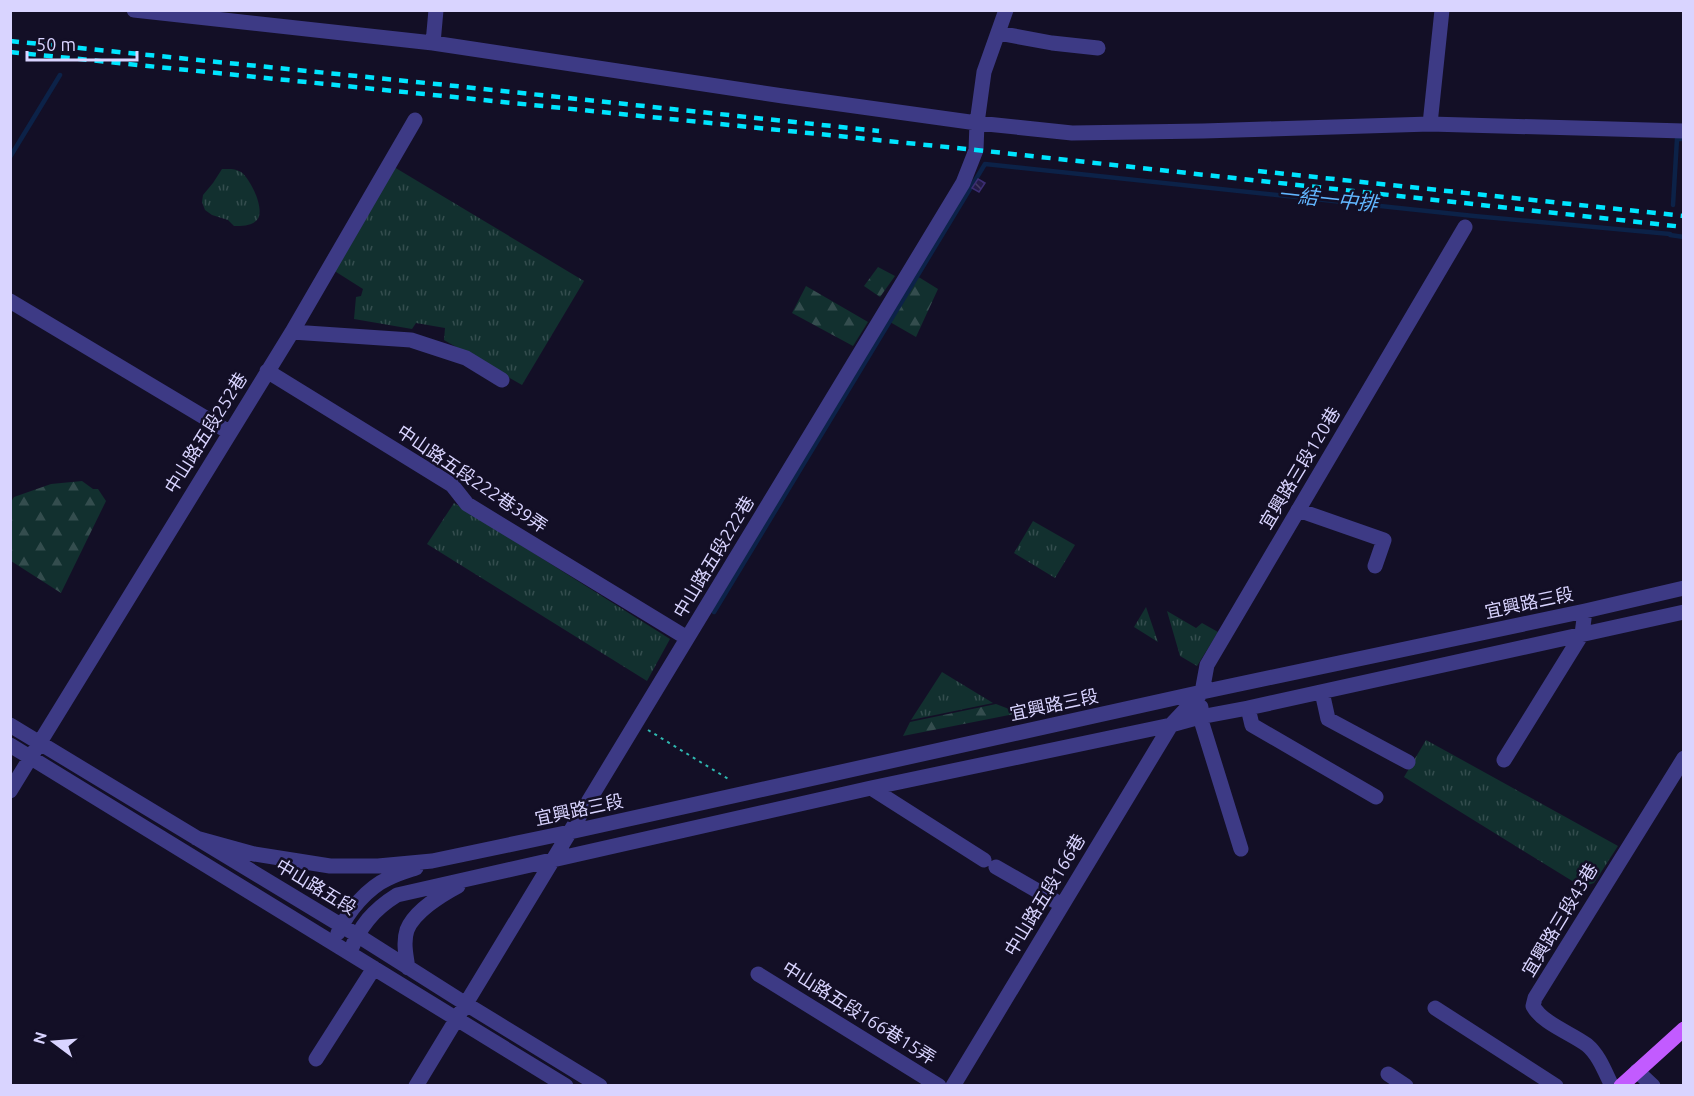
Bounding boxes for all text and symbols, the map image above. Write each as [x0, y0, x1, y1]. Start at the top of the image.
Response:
scale bar [27, 24, 136, 62]
text: 50 m [36, 34, 76, 54]
water label: 一結一中排 [1277, 182, 1382, 215]
street label: 中山路五段252巷 [160, 368, 250, 496]
street label: 宜興路三段120巷 [1255, 403, 1343, 532]
street label: 中山路五段222巷39弄 [394, 420, 551, 536]
street label: 中山路五段222巷 [669, 492, 757, 621]
street label: 宜興路三段 [1483, 583, 1575, 621]
street label: 宜興路三段 [1008, 685, 1100, 723]
street label: 宜興路三段 [533, 790, 625, 828]
street label: 中山路五段166巷 [1000, 830, 1088, 959]
street label: 中山路五段 [273, 854, 360, 918]
street label: 宜興路三段43巷 [1518, 859, 1601, 980]
street label: 中山路五段166巷15弄 [779, 957, 940, 1067]
north arrow [24, 1012, 84, 1072]
text: N [29, 1030, 50, 1046]

